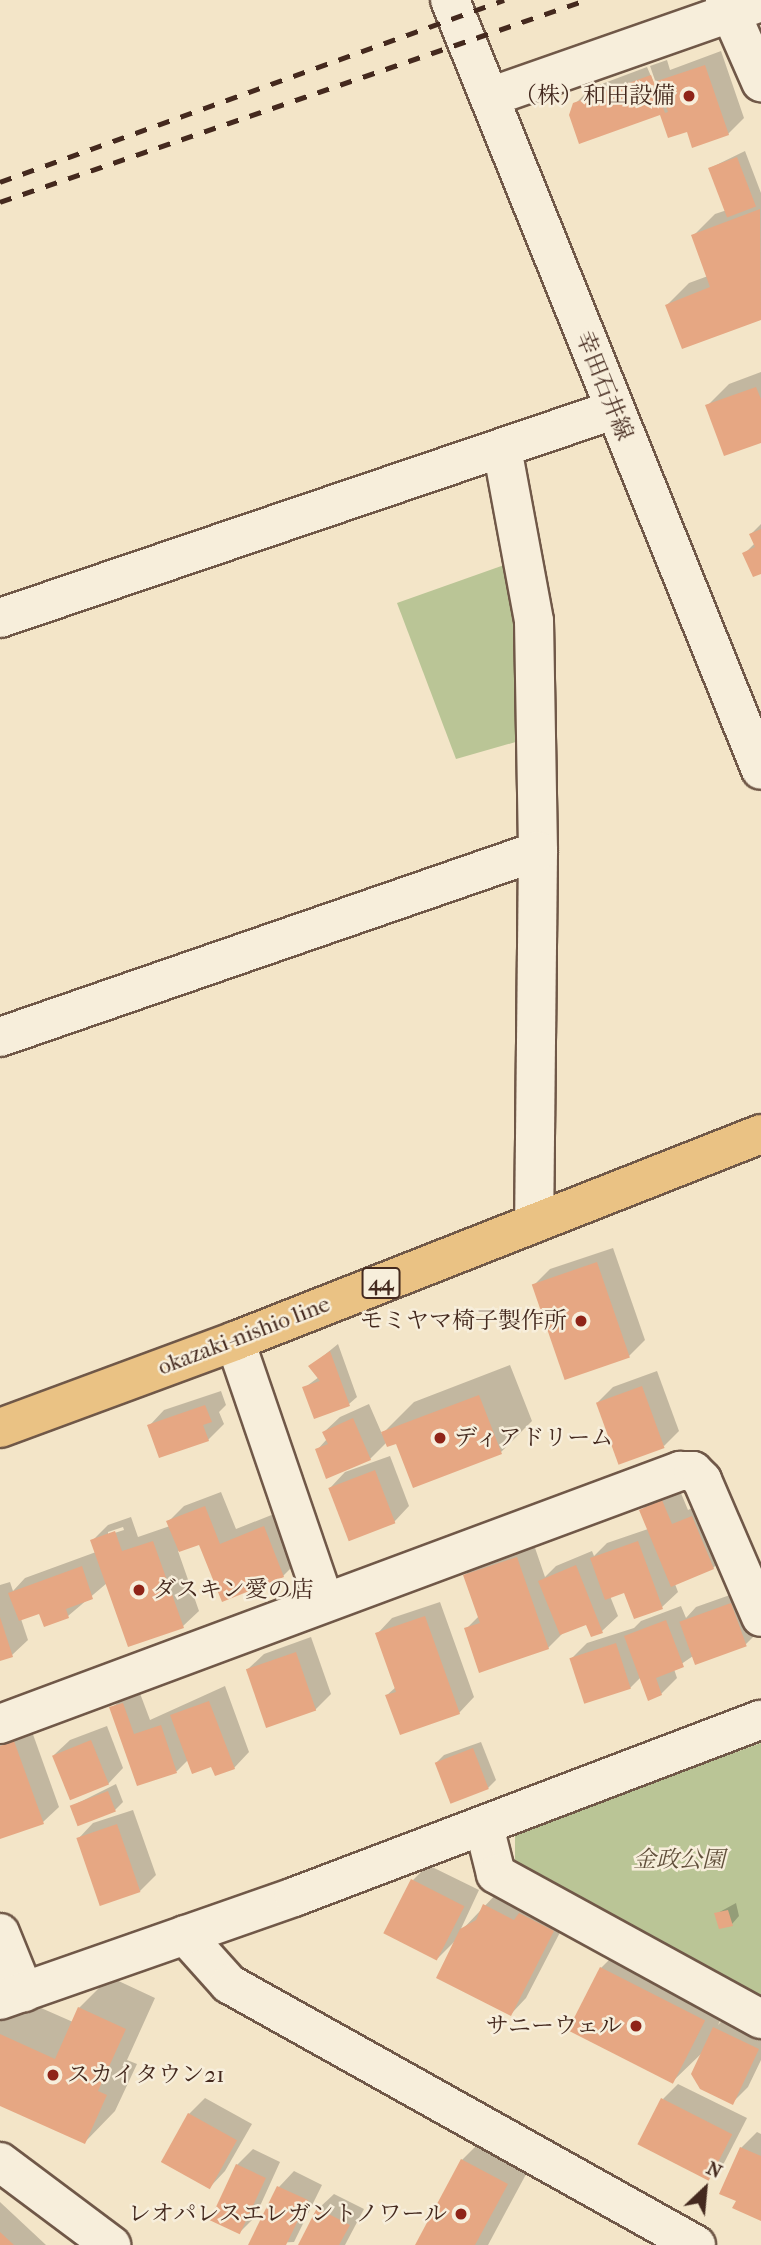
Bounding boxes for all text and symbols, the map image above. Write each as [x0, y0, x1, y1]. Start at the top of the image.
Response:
place label: （株）和田設備 [514, 82, 675, 110]
marker: （株）和田設備 [681, 88, 697, 104]
street label: 幸田石井線 [570, 328, 638, 444]
road number: 44 [360, 1266, 402, 1300]
street label: okazaki-nishio line [154, 1291, 334, 1381]
place label: モミヤマ椅子製作所 [360, 1307, 567, 1335]
marker: モミヤマ椅子製作所 [573, 1313, 589, 1329]
place label: ディアドリーム [454, 1424, 615, 1452]
marker: ディアドリーム [432, 1430, 448, 1446]
place label: ダスキン愛の店 [153, 1576, 314, 1604]
marker: ダスキン愛の店 [131, 1582, 147, 1598]
park label: 金政公園 [633, 1846, 725, 1874]
place label: サニーウェル [484, 2012, 622, 2040]
marker: サニーウェル [628, 2018, 644, 2034]
place label: スカイタウン21 [67, 2061, 225, 2089]
marker: スカイタウン21 [45, 2067, 61, 2083]
north arrow [670, 2154, 740, 2224]
text: N [703, 2157, 726, 2183]
place label: レオパレスエレガントノワール [125, 2200, 447, 2228]
marker: レオパレスエレガントノワール [453, 2206, 469, 2222]

